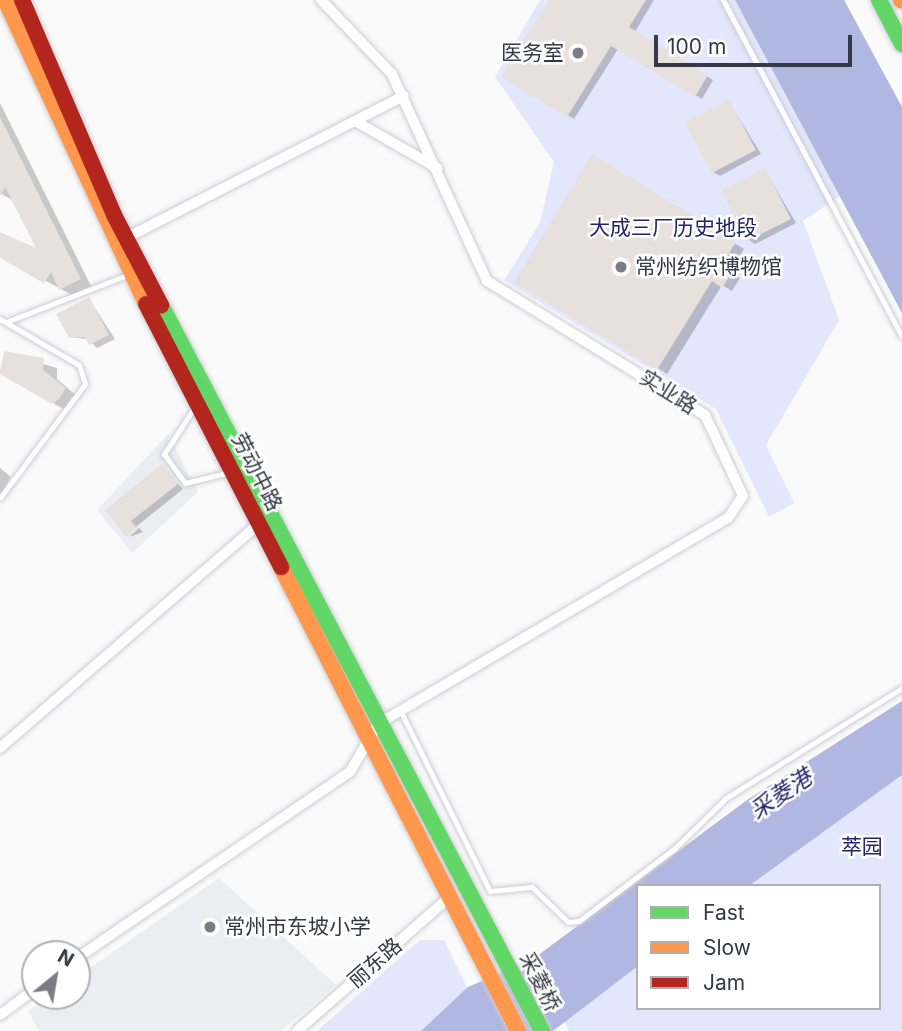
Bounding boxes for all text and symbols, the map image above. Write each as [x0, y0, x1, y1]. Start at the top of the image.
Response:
scale bar [657, 21, 855, 65]
text: 100 m [667, 34, 726, 59]
place label: 医务室 [501, 40, 564, 66]
marker: 医务室 [570, 45, 586, 61]
park label: 大成三厂历史地段 [589, 215, 757, 241]
place label: 常州纺织博物馆 [635, 254, 782, 280]
marker: 常州纺织博物馆 [613, 259, 629, 275]
street label: 实业路 [635, 365, 701, 419]
street label: 劳动中路 [227, 429, 287, 515]
water label: 采菱港 [745, 763, 817, 825]
park label: 萃园 [841, 834, 883, 860]
legend [636, 884, 881, 1010]
text: Fast [703, 900, 745, 925]
place label: 常州市东坡小学 [224, 914, 371, 940]
marker: 常州市东坡小学 [202, 919, 218, 935]
street label: 丽东路 [343, 933, 407, 993]
text: Slow [703, 935, 751, 960]
north arrow [21, 940, 91, 1010]
text: N [54, 945, 78, 972]
street label: 采菱桥 [514, 948, 566, 1016]
text: Jam [703, 970, 745, 995]

